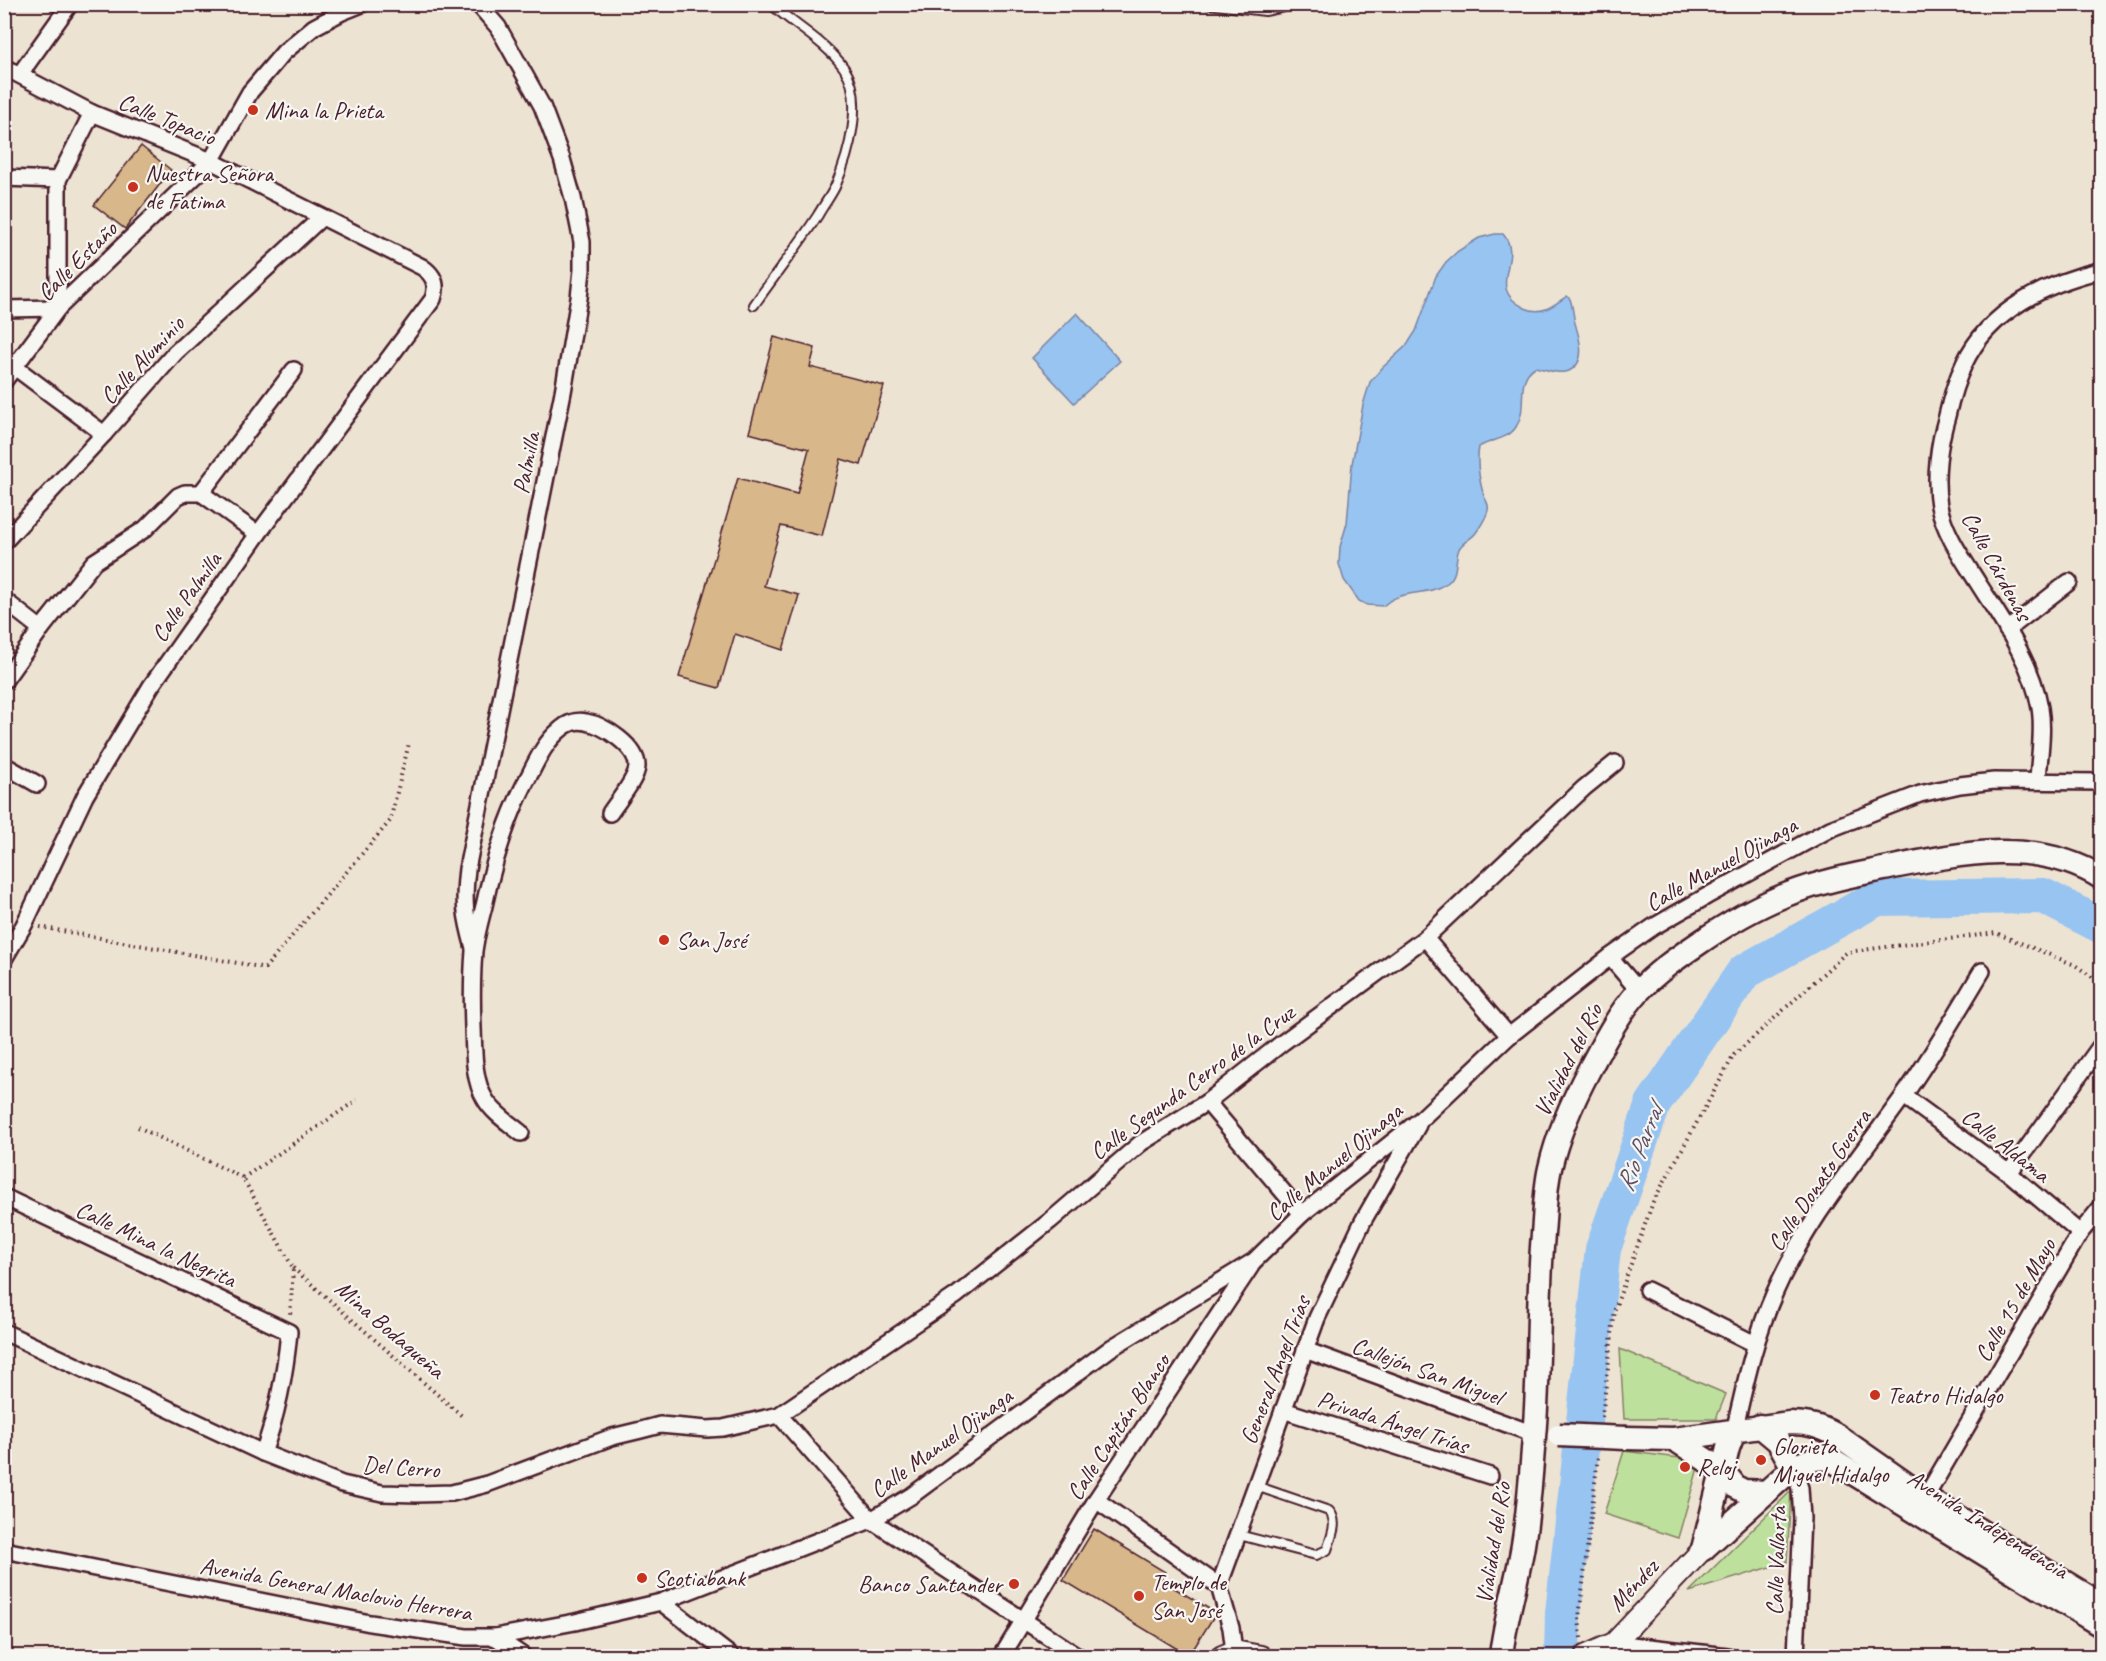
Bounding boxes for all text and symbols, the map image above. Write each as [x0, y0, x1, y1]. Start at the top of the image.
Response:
street label: Calle Topacio [114, 86, 221, 153]
place label: Mina la Prieta [265, 95, 385, 125]
marker: Mina la Prieta [246, 103, 260, 117]
place label: Nuestra Señora de Fatima [145, 158, 274, 216]
marker: Nuestra Señora de Fatima [126, 180, 140, 194]
street label: Calle Estaño [31, 213, 125, 307]
street label: Calle Aluminio [93, 308, 192, 411]
street label: Palmilla [505, 428, 547, 496]
street label: Calle Cárdenas [1955, 506, 2041, 628]
street label: Calle Palmilla [144, 545, 229, 648]
street label: Calle Manuel Ojinaga [1640, 809, 1803, 918]
place label: San José [676, 925, 751, 955]
marker: San José [657, 933, 671, 947]
street label: Calle Segunda Cerro de la Cruz [1084, 996, 1302, 1166]
street label: Vialidad del Río [1527, 997, 1610, 1121]
water label: Río Parral [1608, 1093, 1674, 1196]
street label: Calle Manuel Ojinaga [1260, 1095, 1409, 1228]
street label: Calle Aldama [1956, 1101, 2057, 1190]
street label: Calle Donato Guerra [1761, 1102, 1878, 1257]
street label: Calle Mina la Negrita [71, 1194, 242, 1295]
street label: Calle 15 de Mayo [1968, 1232, 2063, 1367]
street label: Mina Bodaqueña [329, 1273, 452, 1386]
street label: General Angel Trías [1233, 1289, 1318, 1448]
street label: Callejón San Miguel [1348, 1330, 1510, 1413]
street label: Calle Capitán Blanco [1060, 1346, 1178, 1506]
street label: Calle Manuel Ojinaga [864, 1380, 1019, 1505]
place label: Teatro Hidalgo [1887, 1380, 2004, 1410]
street label: Privada Ángel Trías [1314, 1383, 1475, 1461]
marker: Teatro Hidalgo [1868, 1388, 1882, 1402]
place label: Glorieta Miguel Hidalgo [1773, 1431, 1890, 1489]
street label: Del Cerro [361, 1449, 442, 1485]
place label: Reloj [1697, 1452, 1738, 1482]
marker: Glorieta Miguel Hidalgo [1754, 1453, 1768, 1467]
marker: Reloj [1678, 1460, 1692, 1474]
street label: Avenida Independencia [1902, 1463, 2075, 1586]
street label: Vialidad del Río [1469, 1479, 1518, 1606]
street label: Calle Vallarta [1759, 1505, 1793, 1616]
street label: Avenida General Maclovio Herrera [198, 1550, 476, 1628]
street label: Méndez [1601, 1552, 1666, 1617]
place label: Scotiabank [654, 1563, 747, 1593]
place label: Templo de San José [1151, 1567, 1228, 1625]
place label: Banco Santander [858, 1569, 1004, 1599]
marker: Scotiabank [635, 1571, 649, 1585]
marker: Banco Santander [1007, 1577, 1021, 1591]
marker: Templo de San José [1132, 1589, 1146, 1603]

